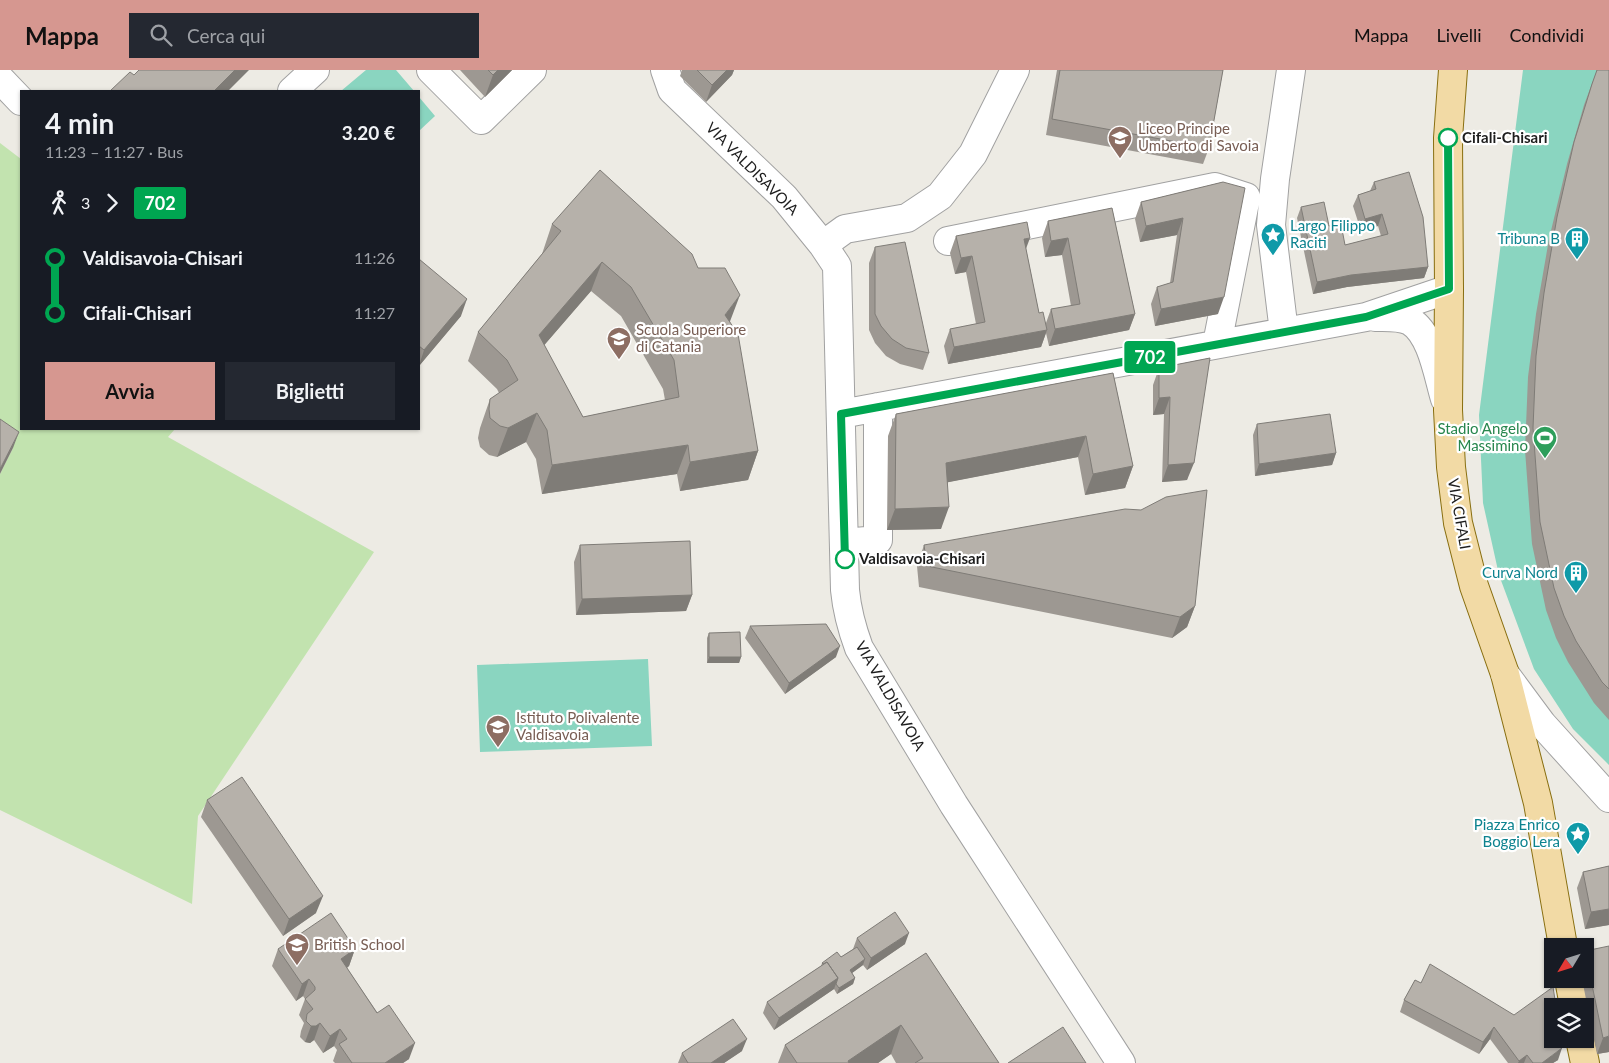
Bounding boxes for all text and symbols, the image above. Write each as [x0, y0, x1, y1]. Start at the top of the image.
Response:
search box [129, 13, 479, 58]
text: Mappa [25, 21, 99, 50]
icon: search [147, 21, 175, 49]
text: Cerca qui [187, 24, 265, 47]
text: Mappa [1354, 24, 1409, 46]
text: Livelli [1437, 24, 1481, 46]
text: Condividi [1509, 24, 1584, 46]
text: 4 min [45, 106, 114, 140]
street label: VIA VALDISAVOIA [703, 118, 803, 219]
place label: Liceo Principe Umberto di Savoia [1138, 119, 1259, 154]
text: 3.20 € [342, 121, 395, 144]
school or university icon: Liceo Principe Umberto di Savoia [1107, 125, 1133, 159]
marker: Cifali-Chisari [1438, 128, 1458, 148]
place label: Cifali-Chisari [1462, 128, 1548, 146]
text: 11:23 – 11:27 · Bus [45, 142, 183, 161]
icon: walk [45, 189, 73, 217]
icon: forward [98, 189, 126, 217]
text: 702 [144, 192, 176, 214]
text: 3 [81, 193, 90, 212]
place label: Largo Filippo Raciti [1290, 216, 1375, 251]
place icon: Largo Filippo Raciti [1260, 222, 1286, 256]
building icon: Tribuna B [1564, 226, 1590, 260]
place label: Tribuna B [1498, 229, 1560, 247]
text: Valdisavoia-Chisari [83, 246, 243, 269]
text: 11:26 [354, 248, 395, 267]
text: Cifali-Chisari [83, 301, 191, 324]
text: 11:27 [354, 303, 395, 322]
place label: Scuola Superiore di Catania [636, 320, 746, 355]
school or university icon: Scuola Superiore di Catania [606, 326, 632, 360]
line badge: 702 [1121, 341, 1179, 373]
text: 702 [1134, 346, 1166, 368]
button: Avvia [45, 362, 215, 420]
button: Biglietti [225, 362, 395, 420]
place label: Stadio Angelo Massimino [1437, 419, 1528, 454]
sports icon: Stadio Angelo Massimino [1532, 425, 1558, 459]
street label: VIA CIFALI [1445, 477, 1475, 551]
marker: Valdisavoia-Chisari [835, 549, 855, 569]
place label: Valdisavoia-Chisari [858, 549, 985, 567]
building icon: Curva Nord [1563, 560, 1589, 594]
place label: Curva Nord [1482, 563, 1558, 581]
street label: VIA VALDISAVOIA [852, 637, 930, 754]
place label: Istituto Polivalente Valdisavoia [516, 708, 639, 743]
school or university icon: Istituto Polivalente Valdisavoia [485, 714, 511, 748]
place label: Piazza Enrico Boggio Lera [1474, 815, 1560, 850]
place icon: Piazza Enrico Boggio Lera [1565, 821, 1591, 855]
school or university icon: British School [284, 932, 310, 966]
place label: British School [314, 935, 405, 953]
north arrow [1544, 938, 1594, 988]
map controls [1544, 938, 1594, 1048]
button: layers [1544, 998, 1594, 1048]

